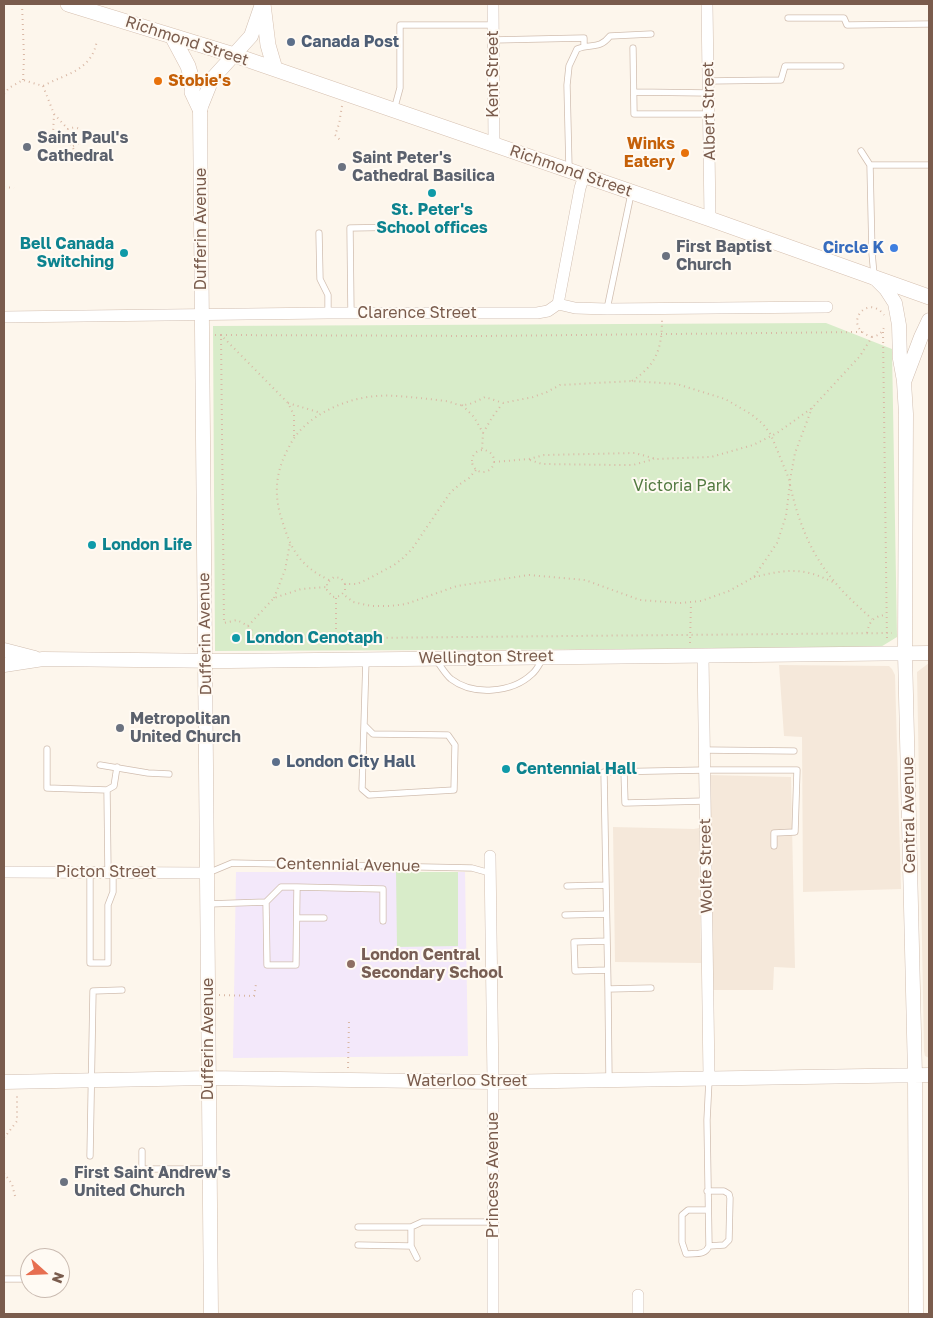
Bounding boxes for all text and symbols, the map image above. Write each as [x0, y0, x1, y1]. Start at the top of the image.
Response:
street label: Richmond Street [123, 12, 251, 70]
street label: Kent Street [483, 30, 503, 118]
place label: Canada Post [301, 32, 399, 52]
marker: Canada Post [285, 36, 297, 48]
street label: Albert Street [699, 61, 719, 161]
place label: Stobie's [168, 71, 231, 91]
marker: Stobie's [152, 75, 164, 87]
place label: Saint Paul's Cathedral [37, 128, 128, 166]
place label: Winks Eatery [624, 134, 675, 172]
marker: Saint Paul's Cathedral [21, 141, 33, 153]
street label: Richmond Street [507, 141, 635, 201]
marker: Winks Eatery [679, 147, 691, 159]
place label: Saint Peter's Cathedral Basilica [352, 148, 495, 186]
marker: Saint Peter's Cathedral Basilica [336, 161, 348, 173]
street label: Dufferin Avenue [191, 168, 211, 290]
marker: St. Peter's School offices [426, 187, 438, 199]
place label: St. Peter's School offices [376, 200, 488, 238]
place label: Bell Canada Switching [20, 234, 114, 272]
place label: First Baptist Church [676, 237, 772, 275]
place label: Circle K [823, 238, 884, 258]
marker: Circle K [888, 242, 900, 254]
marker: Bell Canada Switching [118, 247, 130, 259]
marker: First Baptist Church [660, 250, 672, 262]
street label: Clarence Street [357, 303, 477, 323]
park label: Victoria Park [633, 476, 731, 496]
place label: London Life [102, 535, 192, 555]
marker: London Life [86, 539, 98, 551]
street label: Dufferin Avenue [194, 572, 216, 696]
place label: London Cenotaph [246, 628, 383, 648]
marker: London Cenotaph [230, 632, 242, 644]
street label: Wellington Street [418, 646, 554, 668]
place label: Metropolitan United Church [130, 709, 241, 747]
marker: Metropolitan United Church [114, 722, 126, 734]
place label: London City Hall [286, 752, 416, 772]
marker: London City Hall [270, 756, 282, 768]
street label: Central Avenue [898, 756, 920, 874]
place label: Centennial Hall [516, 759, 637, 779]
marker: Centennial Hall [500, 763, 512, 775]
street label: Wolfe Street [696, 818, 716, 914]
street label: Centennial Avenue [276, 854, 420, 876]
street label: Picton Street [56, 862, 156, 882]
place label: London Central Secondary School [361, 945, 503, 983]
marker: London Central Secondary School [345, 958, 357, 970]
street label: Dufferin Avenue [198, 978, 218, 1100]
street label: Waterloo Street [406, 1071, 528, 1091]
street label: Princess Avenue [483, 1112, 503, 1238]
place label: First Saint Andrew's United Church [74, 1163, 231, 1201]
marker: First Saint Andrew's United Church [58, 1176, 70, 1188]
north arrow [20, 1248, 70, 1298]
text: N [49, 1270, 68, 1286]

